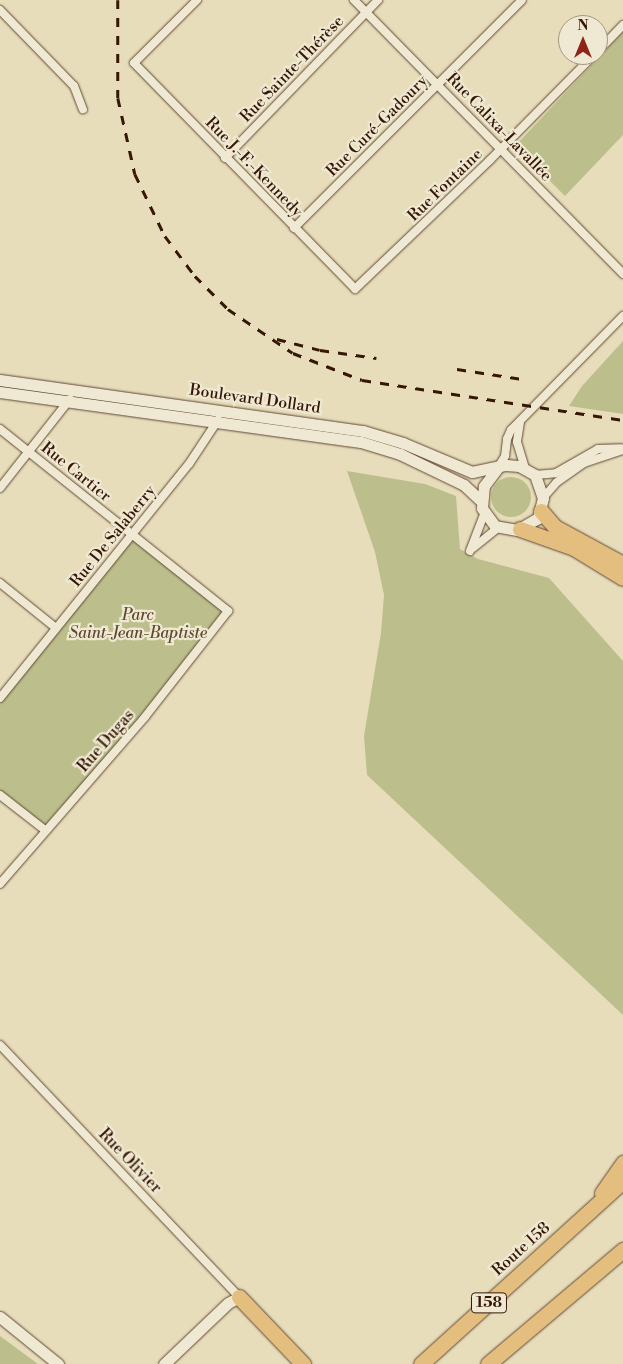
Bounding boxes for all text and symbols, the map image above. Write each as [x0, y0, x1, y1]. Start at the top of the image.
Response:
street label: Rue Sainte-Thérèse [236, 12, 348, 126]
north arrow [558, 15, 608, 65]
text: N [577, 17, 589, 35]
street label: Rue Calixa-Lavallée [442, 69, 556, 185]
street label: Rue Curé-Gadoury [322, 71, 432, 181]
street label: Rue J.-F.-Kennedy [201, 113, 307, 221]
street label: Rue Fontaine [404, 145, 486, 225]
street label: Boulevard Dollard [188, 380, 322, 418]
street label: Rue Cartier [37, 438, 115, 506]
street label: Rue De Salaberry [66, 481, 160, 591]
park label: Parc Saint-Jean-Baptiste [69, 605, 207, 643]
street label: Rue Dugas [74, 706, 138, 776]
street label: Rue Olivier [95, 1125, 165, 1197]
street label: Route 158 [488, 1218, 554, 1280]
road number: 158 [470, 1290, 508, 1316]

